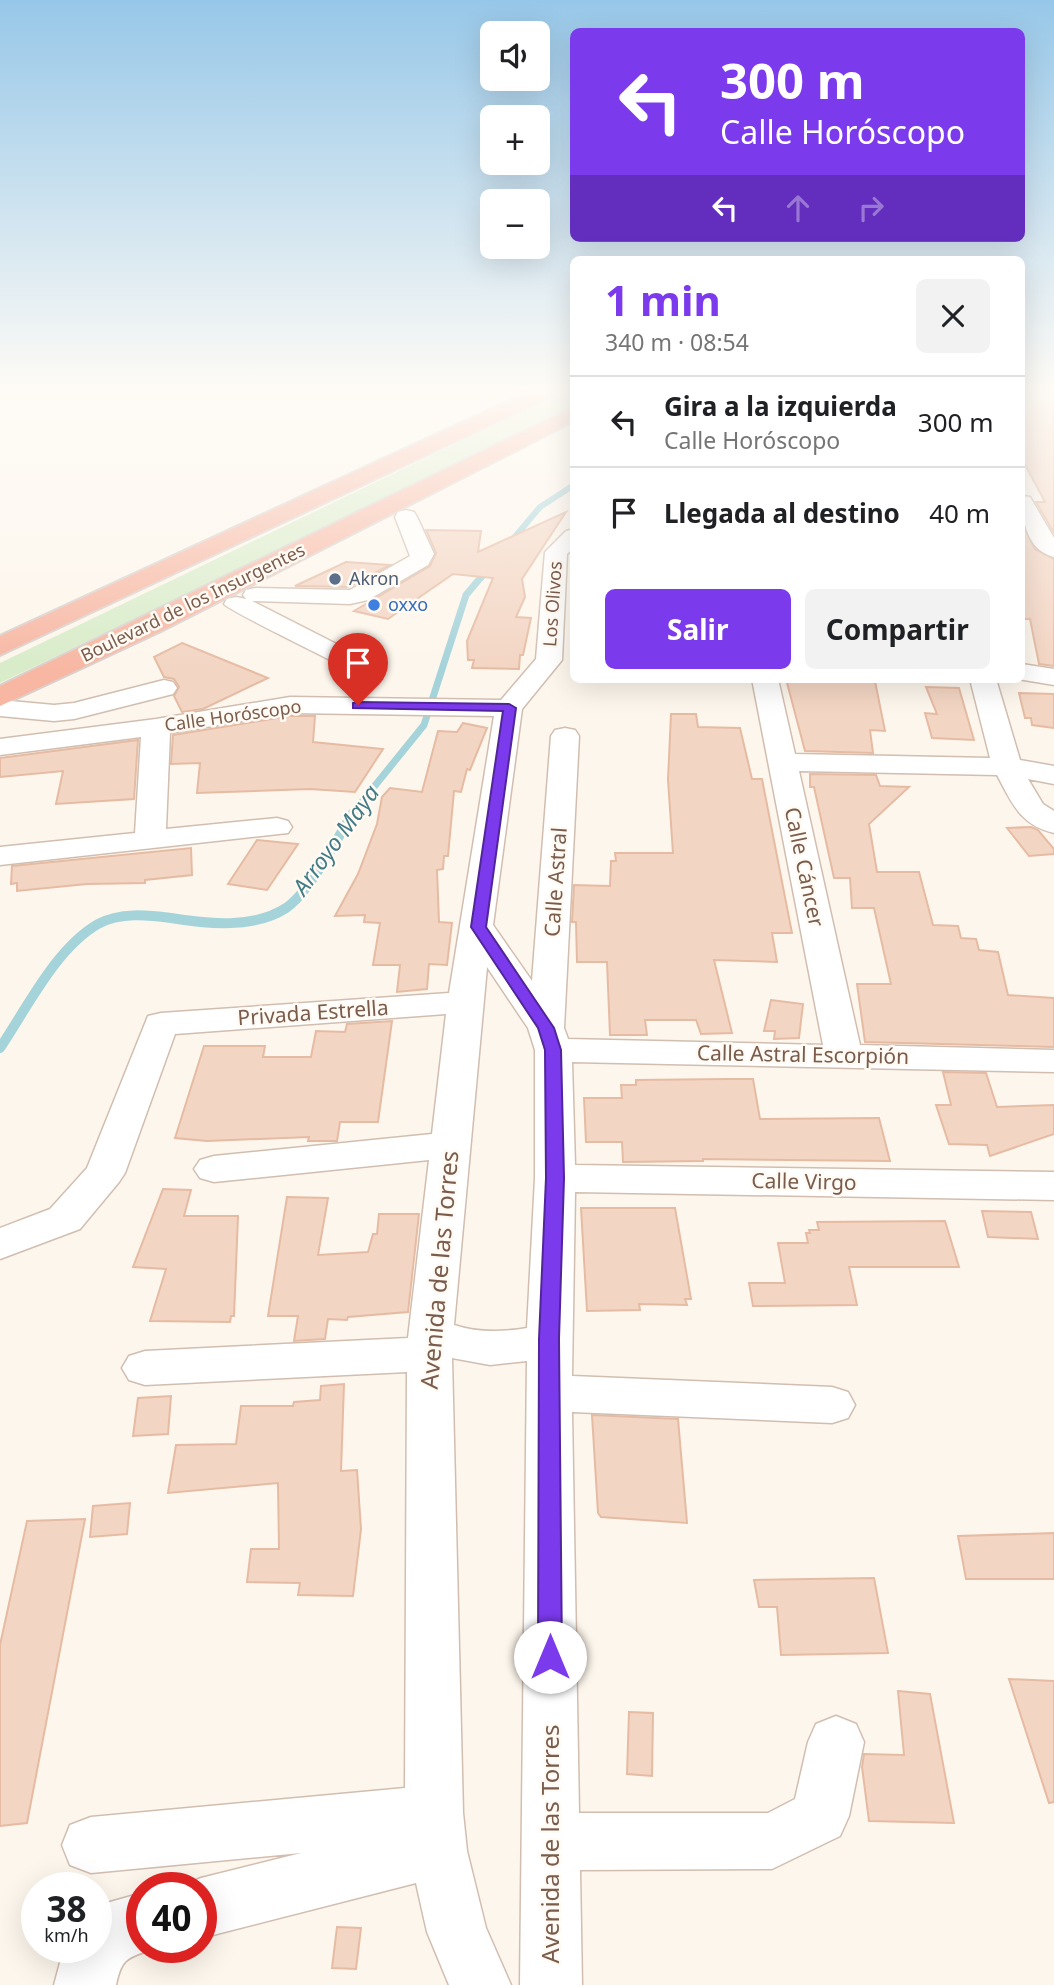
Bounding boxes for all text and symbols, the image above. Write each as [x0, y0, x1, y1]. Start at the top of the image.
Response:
map controls [480, 21, 550, 259]
button: sound [480, 21, 550, 91]
text: 300 m [720, 47, 865, 113]
icon: left [605, 56, 696, 147]
button: + [480, 105, 550, 175]
text: Calle Horóscopo [720, 110, 965, 153]
button: − [480, 189, 550, 259]
icon: left [706, 189, 744, 227]
icon: ahead [779, 189, 817, 227]
icon: right [852, 189, 890, 227]
text: 1 min [605, 271, 721, 328]
button: close [916, 279, 990, 353]
text: 340 m · 08:54 [605, 326, 749, 358]
text: Gira a la izquierda [664, 388, 897, 424]
icon: left [605, 403, 643, 441]
text: 300 m [918, 404, 993, 440]
text: Calle Horóscopo [664, 424, 840, 456]
icon: arrive [605, 494, 643, 532]
text: Llegada al destino [664, 495, 900, 531]
text: 40 m [929, 495, 990, 531]
street label: Boulevard de los Insurgentes [76, 537, 309, 667]
street label: Los Olivos [537, 560, 567, 647]
place label: Akron [349, 566, 399, 590]
marker: Akron [327, 571, 343, 587]
button: Salir [605, 589, 791, 669]
button: Compartir [805, 589, 990, 669]
place label: oxxo [388, 592, 428, 616]
marker: oxxo [366, 597, 382, 613]
pin [328, 633, 388, 705]
icon: arrive [339, 644, 377, 682]
street label: Calle Horóscopo [163, 694, 303, 736]
water label: Arroyo Maya [283, 778, 386, 903]
street label: Calle Cáncer [779, 804, 831, 930]
street label: Calle Astral [537, 826, 573, 938]
street label: Privada Estrella [236, 993, 389, 1031]
street label: Calle Astral Escorpión [697, 1038, 909, 1070]
street label: Avenida de las Torres [412, 1149, 465, 1390]
street label: Calle Virgo [751, 1166, 857, 1196]
position arrow [513, 1620, 587, 1694]
street label: Avenida de las Torres [533, 1724, 566, 1964]
speed limit sign: 40 [126, 1872, 217, 1963]
text: 38 [46, 1885, 87, 1932]
text: km/h [44, 1923, 89, 1947]

